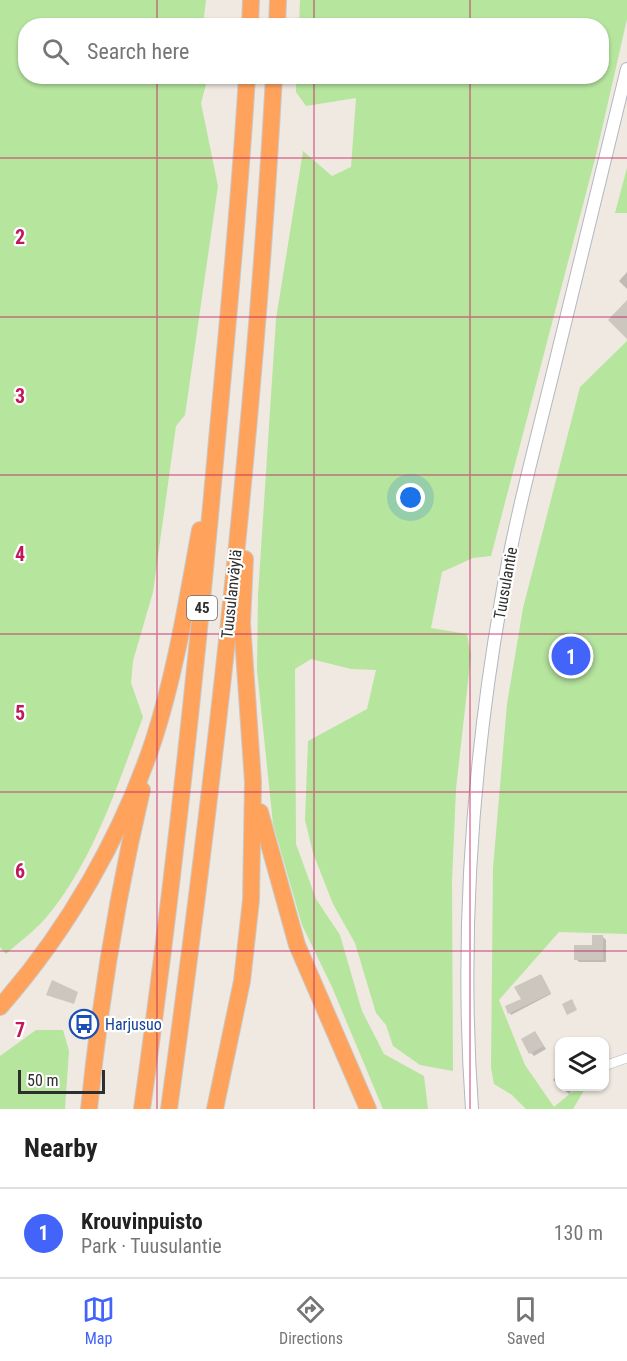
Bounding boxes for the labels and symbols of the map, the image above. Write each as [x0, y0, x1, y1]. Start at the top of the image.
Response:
text: 2 [15, 225, 25, 249]
text: 3 [15, 384, 25, 408]
your location [396, 483, 425, 512]
text: 4 [15, 542, 25, 566]
street label: Tuusulantie [490, 545, 521, 621]
street label: Tuusulanväylä [217, 549, 246, 640]
road number: 45 [187, 596, 217, 620]
pin: 1 [552, 634, 590, 678]
text: 5 [15, 701, 25, 725]
text: 6 [15, 859, 25, 883]
bus stop icon: Harjusuo [68, 1008, 100, 1040]
place label: Harjusuo [105, 1015, 162, 1034]
text: 7 [15, 1018, 25, 1042]
scale bar [18, 1067, 105, 1094]

